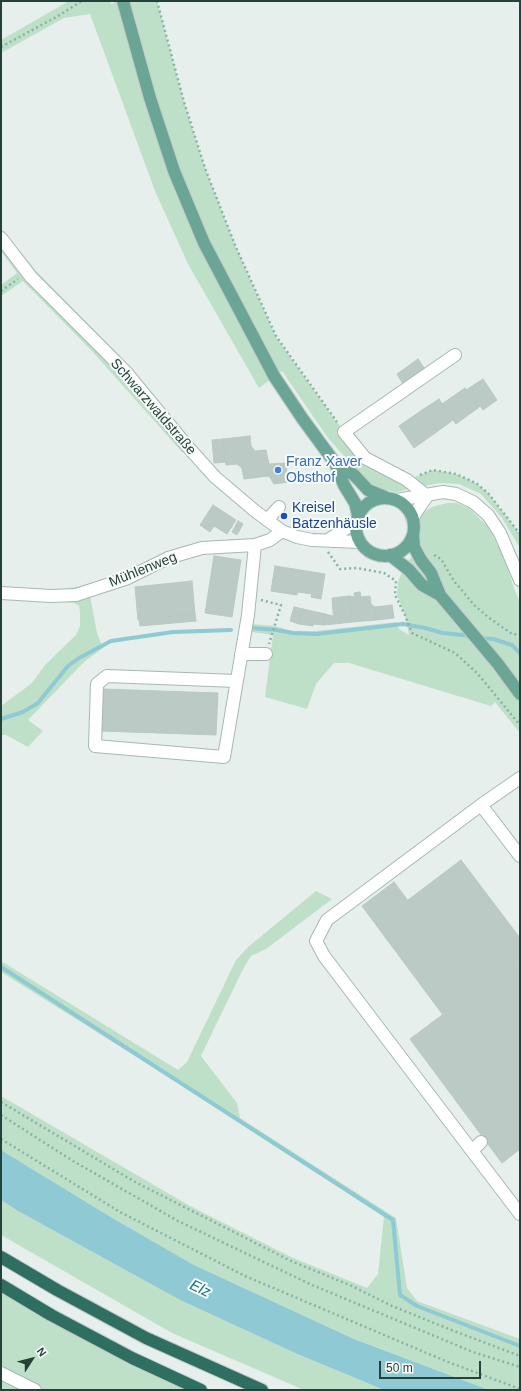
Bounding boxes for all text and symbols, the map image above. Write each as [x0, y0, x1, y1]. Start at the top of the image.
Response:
street label: Schwarzwaldstraße [107, 355, 199, 459]
place label: Franz Xaver Obsthof [286, 454, 362, 486]
marker: Franz Xaver Obsthof [273, 465, 283, 475]
place label: Kreisel Batzenhäusle [292, 500, 377, 532]
marker: Kreisel Batzenhäusle [279, 511, 289, 521]
street label: Mühlenweg [107, 549, 179, 591]
water label: Elz [187, 1276, 213, 1302]
north arrow [12, 1339, 52, 1379]
text: N [35, 1345, 49, 1359]
scale bar [381, 1353, 483, 1379]
text: 50 m [386, 1361, 413, 1375]

